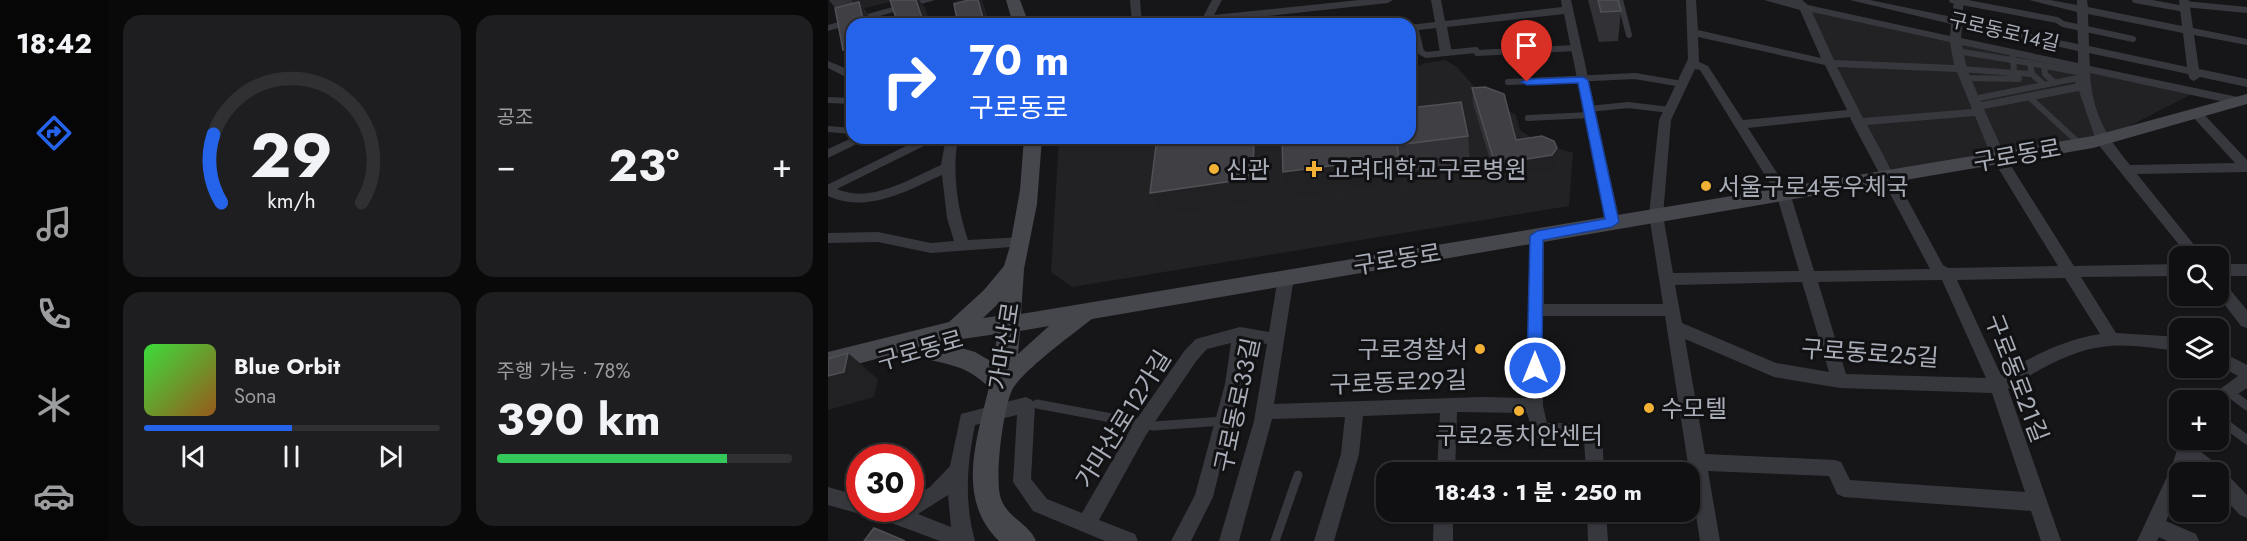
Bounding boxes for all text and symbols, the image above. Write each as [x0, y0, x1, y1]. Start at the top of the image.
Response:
street label: 구로동로14길 [1946, 5, 2062, 59]
pin [1501, 20, 1552, 82]
text: 18:42 [16, 24, 92, 63]
icon: arrive [1510, 29, 1543, 62]
text: 70 m [969, 30, 1069, 91]
icon: right [870, 42, 948, 120]
text: 구로동로 [969, 88, 1068, 127]
text: 공조 [497, 103, 533, 132]
text: 29 [250, 110, 333, 200]
icon: directions [33, 112, 75, 154]
street label: 구로동로 [1970, 130, 2064, 180]
text: 23° [608, 133, 679, 198]
text: − [497, 142, 516, 189]
text: + [772, 142, 792, 189]
place label: 신관 [1226, 152, 1270, 187]
place label: 고려대학교구로병원 [1328, 152, 1527, 187]
marker: 고려대학교구로병원 [1305, 160, 1323, 178]
marker: 신관 [1207, 162, 1221, 176]
place label: 서울구로4동우체국 [1718, 169, 1909, 204]
marker: 서울구로4동우체국 [1699, 179, 1713, 193]
text: km/h [268, 185, 316, 216]
icon: music [33, 203, 75, 245]
street label: 구로동로 [1351, 235, 1443, 283]
map controls [2169, 246, 2229, 522]
button: search [2169, 246, 2229, 306]
icon: phone [33, 293, 75, 335]
street label: 가마산로 [980, 300, 1028, 392]
street label: 구로동로21길 [1976, 309, 2058, 447]
button: layers [2169, 318, 2229, 378]
street label: 구로동로 [873, 321, 967, 379]
street label: 구로동로25길 [1800, 331, 1940, 375]
place label: 구로경찰서 [1358, 332, 1468, 367]
street label: 구로동로33길 [1206, 335, 1268, 475]
position arrow [1503, 336, 1567, 400]
marker: 구로경찰서 [1473, 342, 1487, 356]
street label: 가마산로12가길 [1067, 343, 1179, 495]
text: Blue Orbit [234, 350, 340, 382]
text: 주행 가능 · 78% [497, 357, 631, 386]
street label: 구로동로29길 [1328, 362, 1468, 402]
text: Sona [234, 382, 276, 411]
icon: climate [33, 384, 75, 426]
text: 390 km [497, 387, 661, 452]
button: + [2169, 390, 2229, 450]
place label: 수모텔 [1661, 391, 1727, 426]
marker: 수모텔 [1642, 401, 1656, 415]
marker: 구로2동치안센터 [1512, 404, 1526, 418]
place label: 구로2동치안센터 [1435, 418, 1603, 453]
icon: previous [177, 440, 210, 473]
icon: pause [275, 440, 308, 473]
icon: next [374, 440, 407, 473]
speed limit sign: 30 [846, 444, 924, 522]
button: − [2169, 462, 2229, 522]
icon: car [33, 475, 75, 517]
text: 18:43 · 1 분 · 250 m [1434, 476, 1642, 508]

